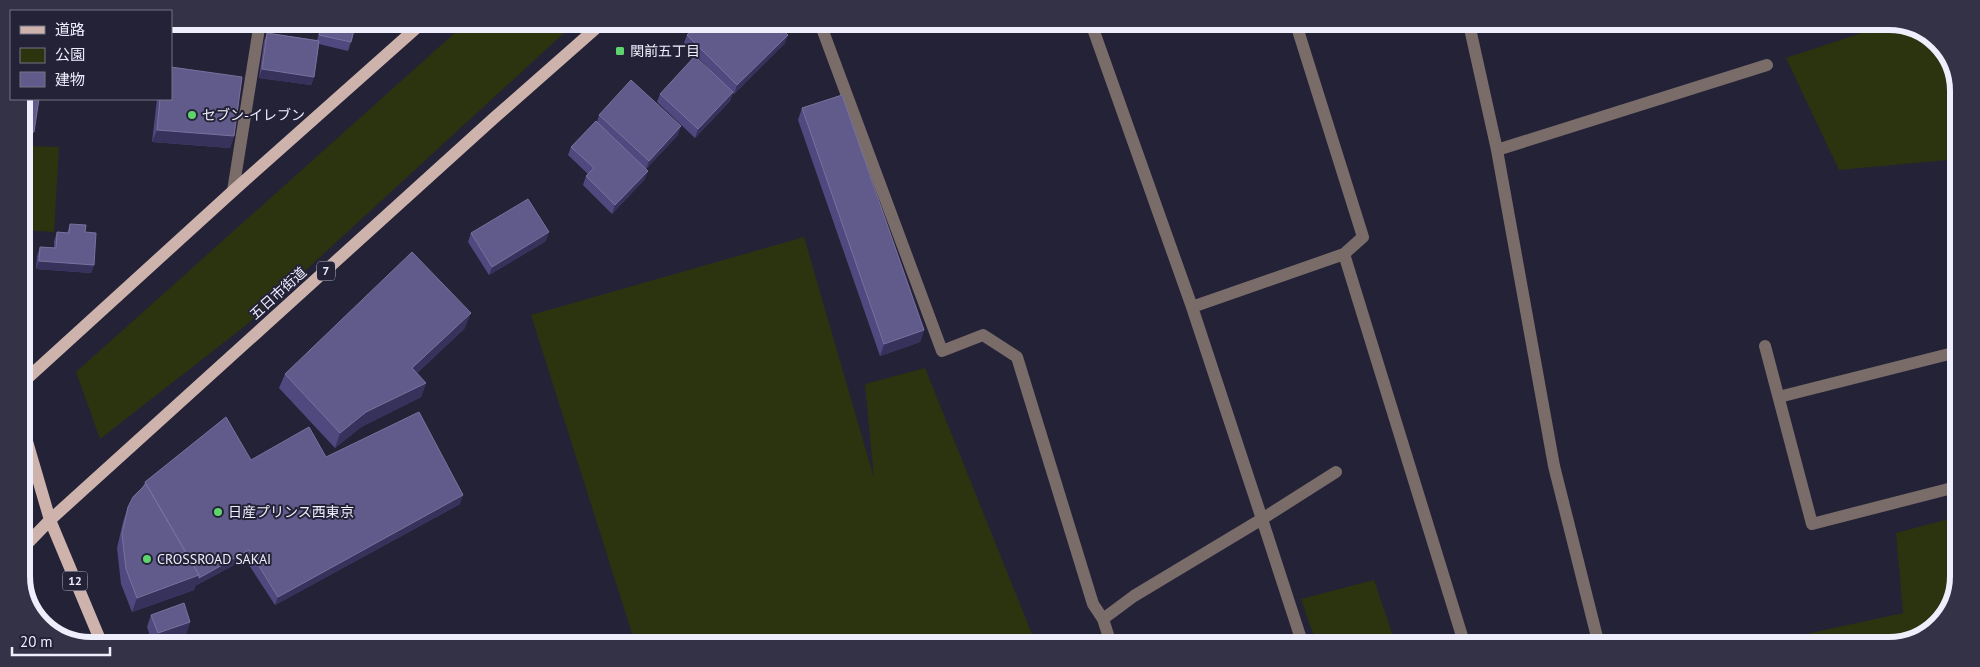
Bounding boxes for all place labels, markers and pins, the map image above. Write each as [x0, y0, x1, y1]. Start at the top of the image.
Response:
place label: 関前五丁目 [630, 42, 700, 60]
marker: 関前五丁目 [614, 45, 626, 57]
place label: セブン-イレブン [202, 106, 305, 124]
marker: セブン-イレブン [186, 109, 198, 121]
place label: 日産プリンス西東京 [228, 503, 354, 521]
marker: 日産プリンス西東京 [212, 506, 224, 518]
place label: CROSSROAD SAKAI [157, 550, 271, 568]
marker: CROSSROAD SAKAI [141, 553, 153, 565]

